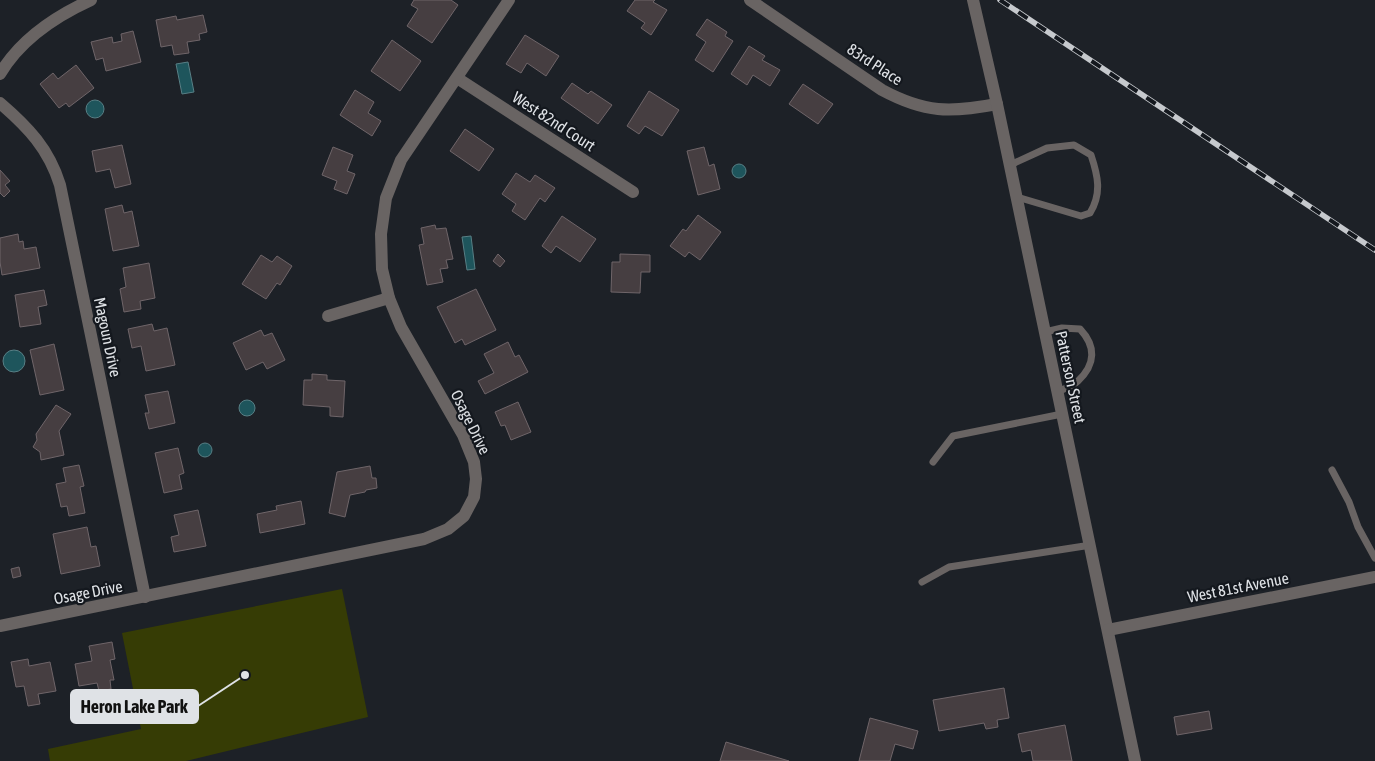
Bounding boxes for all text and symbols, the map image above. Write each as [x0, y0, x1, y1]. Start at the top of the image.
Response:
street label: 83rd Place [844, 40, 906, 88]
street label: West 82nd Court [509, 88, 599, 155]
street label: Magoun Drive [90, 296, 125, 379]
street label: Patterson Street [1052, 329, 1090, 425]
street label: Osage Drive [447, 387, 494, 458]
street label: West 81st Avenue [1186, 568, 1290, 606]
street label: Osage Drive [52, 577, 124, 608]
callout: Heron Lake Park [71, 690, 198, 723]
text: Heron Lake Park [80, 696, 189, 717]

